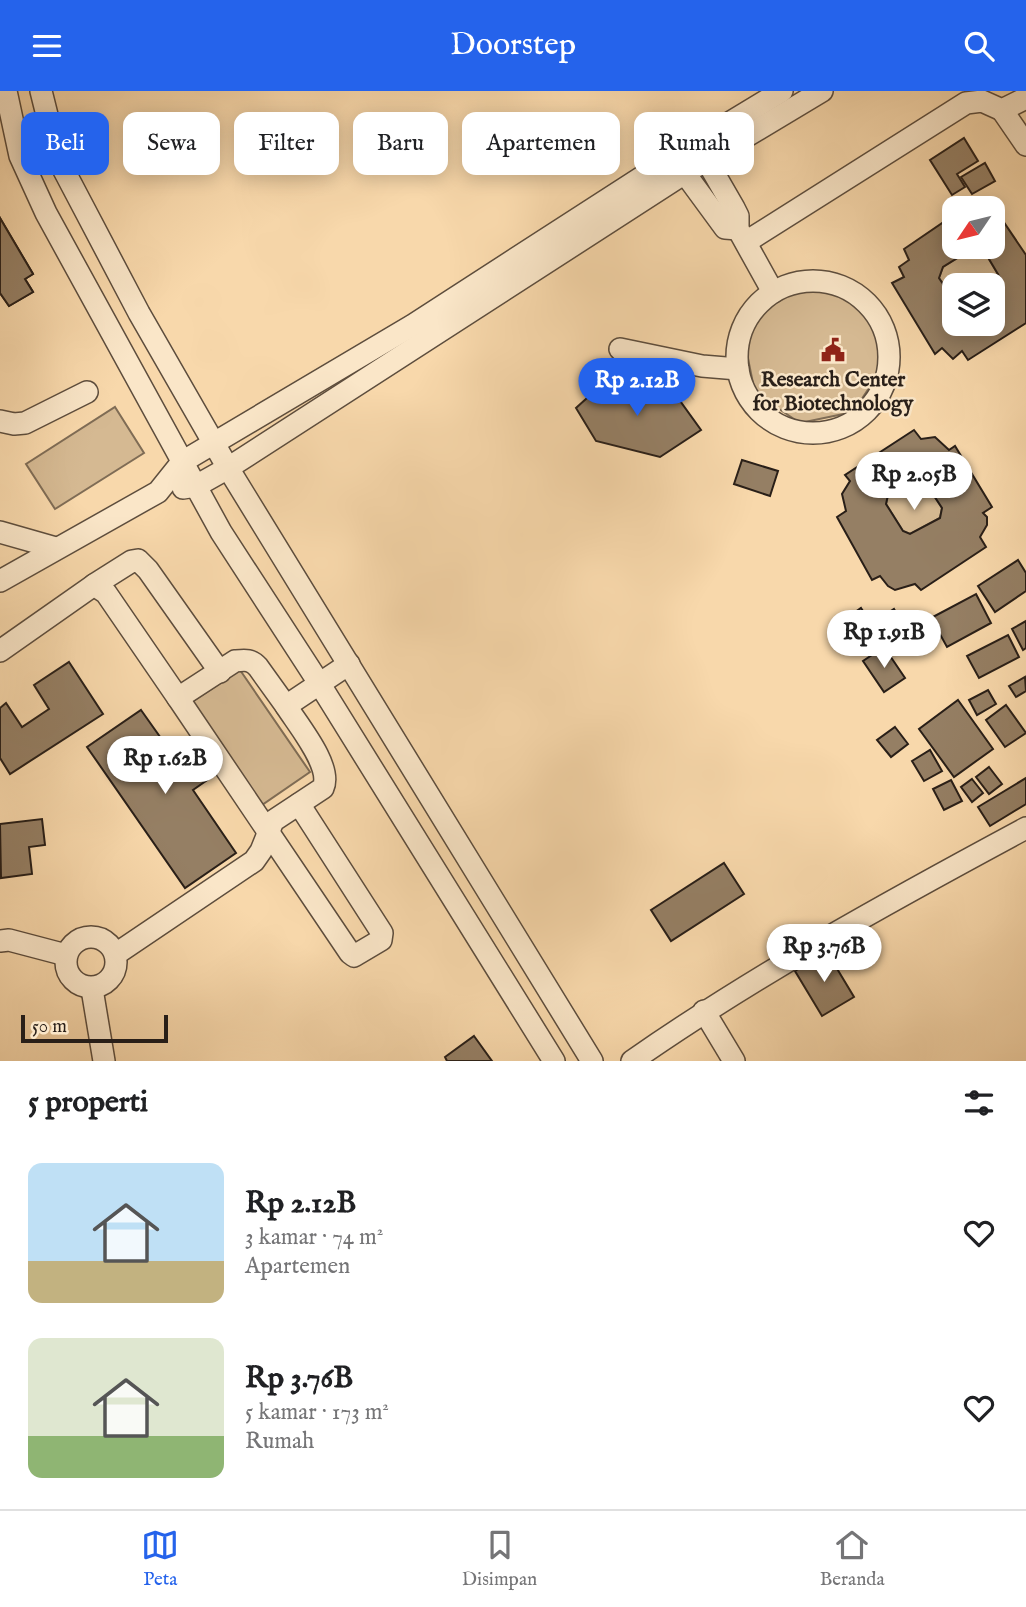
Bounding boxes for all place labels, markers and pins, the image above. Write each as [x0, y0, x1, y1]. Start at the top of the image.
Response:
public building icon: Research Center for Biotechnology [819, 336, 847, 364]
pin: Rp 2.12B [565, 359, 709, 418]
place label: Research Center for Biotechnology [753, 367, 914, 418]
pin: Rp 2.05B [842, 453, 986, 512]
pin: Rp 1.91B [812, 611, 956, 670]
pin: Rp 1.62B [93, 737, 237, 796]
pin: Rp 3.76B [752, 925, 896, 984]

